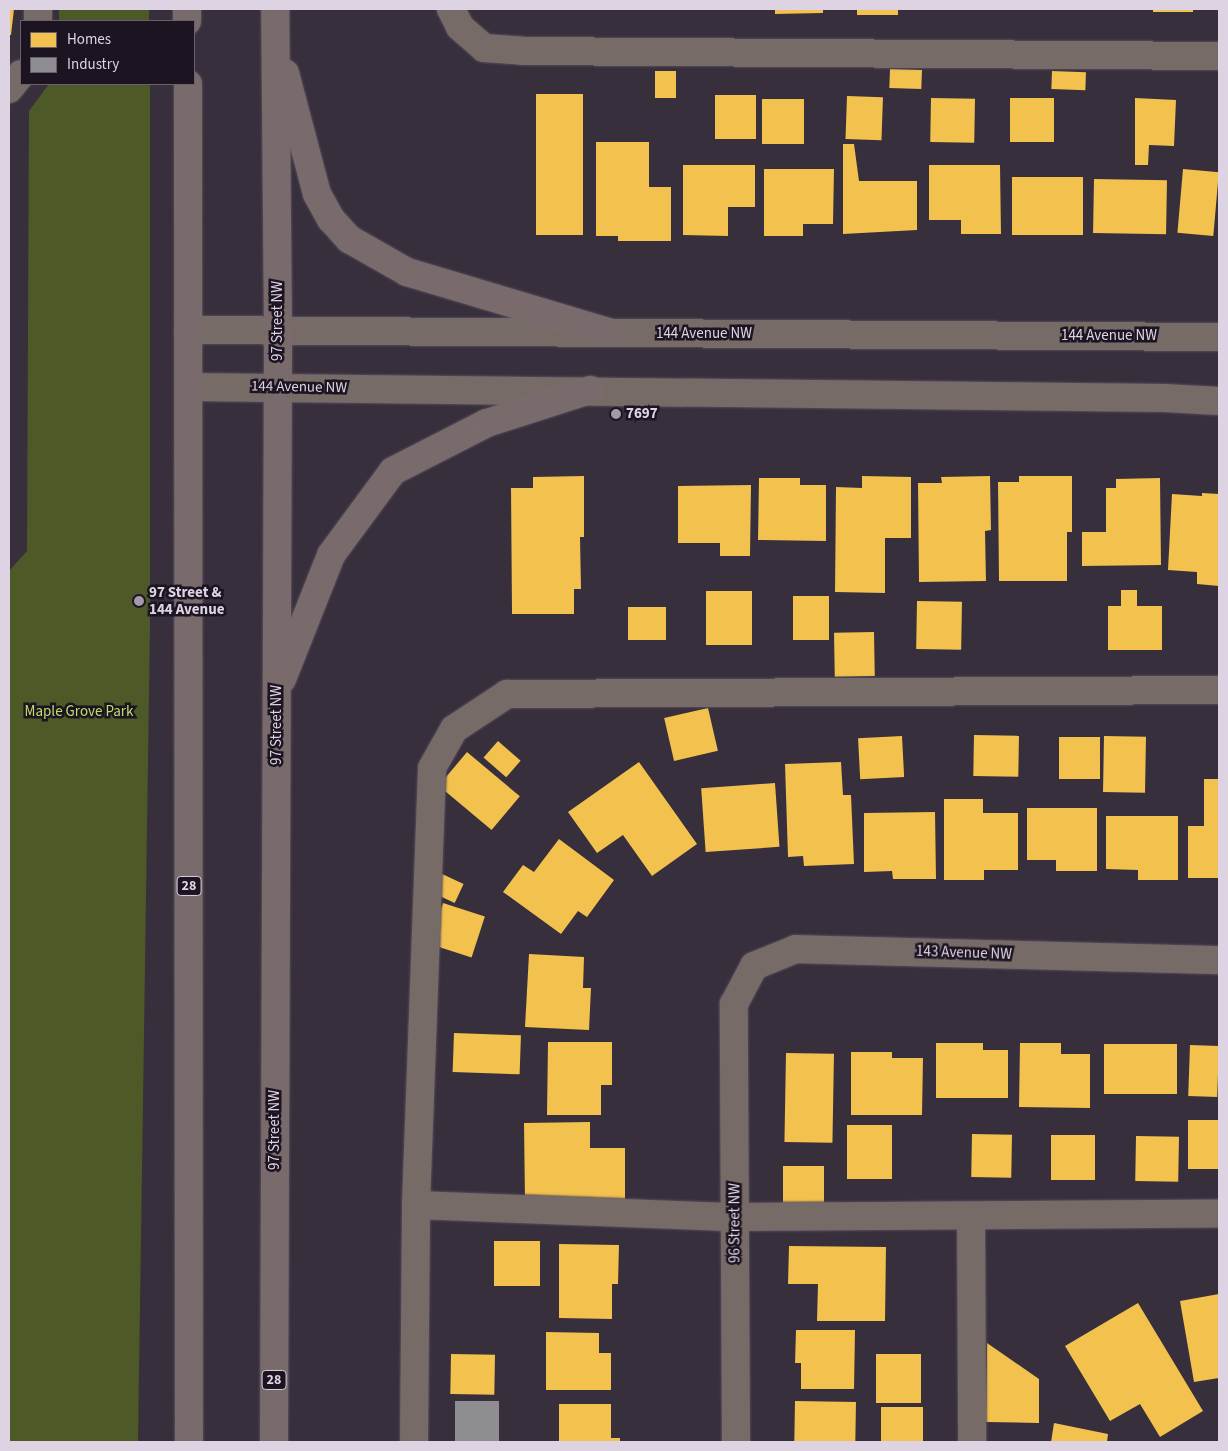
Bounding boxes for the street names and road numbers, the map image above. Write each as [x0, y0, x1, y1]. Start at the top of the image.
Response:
street label: 97 Street NW [269, 281, 287, 361]
street label: 144 Avenue NW [656, 325, 752, 343]
street label: 144 Avenue NW [1061, 327, 1157, 345]
street label: 144 Avenue NW [251, 377, 347, 397]
street label: 97 Street NW [268, 685, 286, 765]
road number: 28 [176, 874, 202, 898]
street label: 143 Avenue NW [916, 942, 1012, 964]
street label: 97 Street NW [266, 1090, 284, 1170]
street label: 96 Street NW [726, 1183, 744, 1263]
road number: 28 [262, 1368, 286, 1392]

